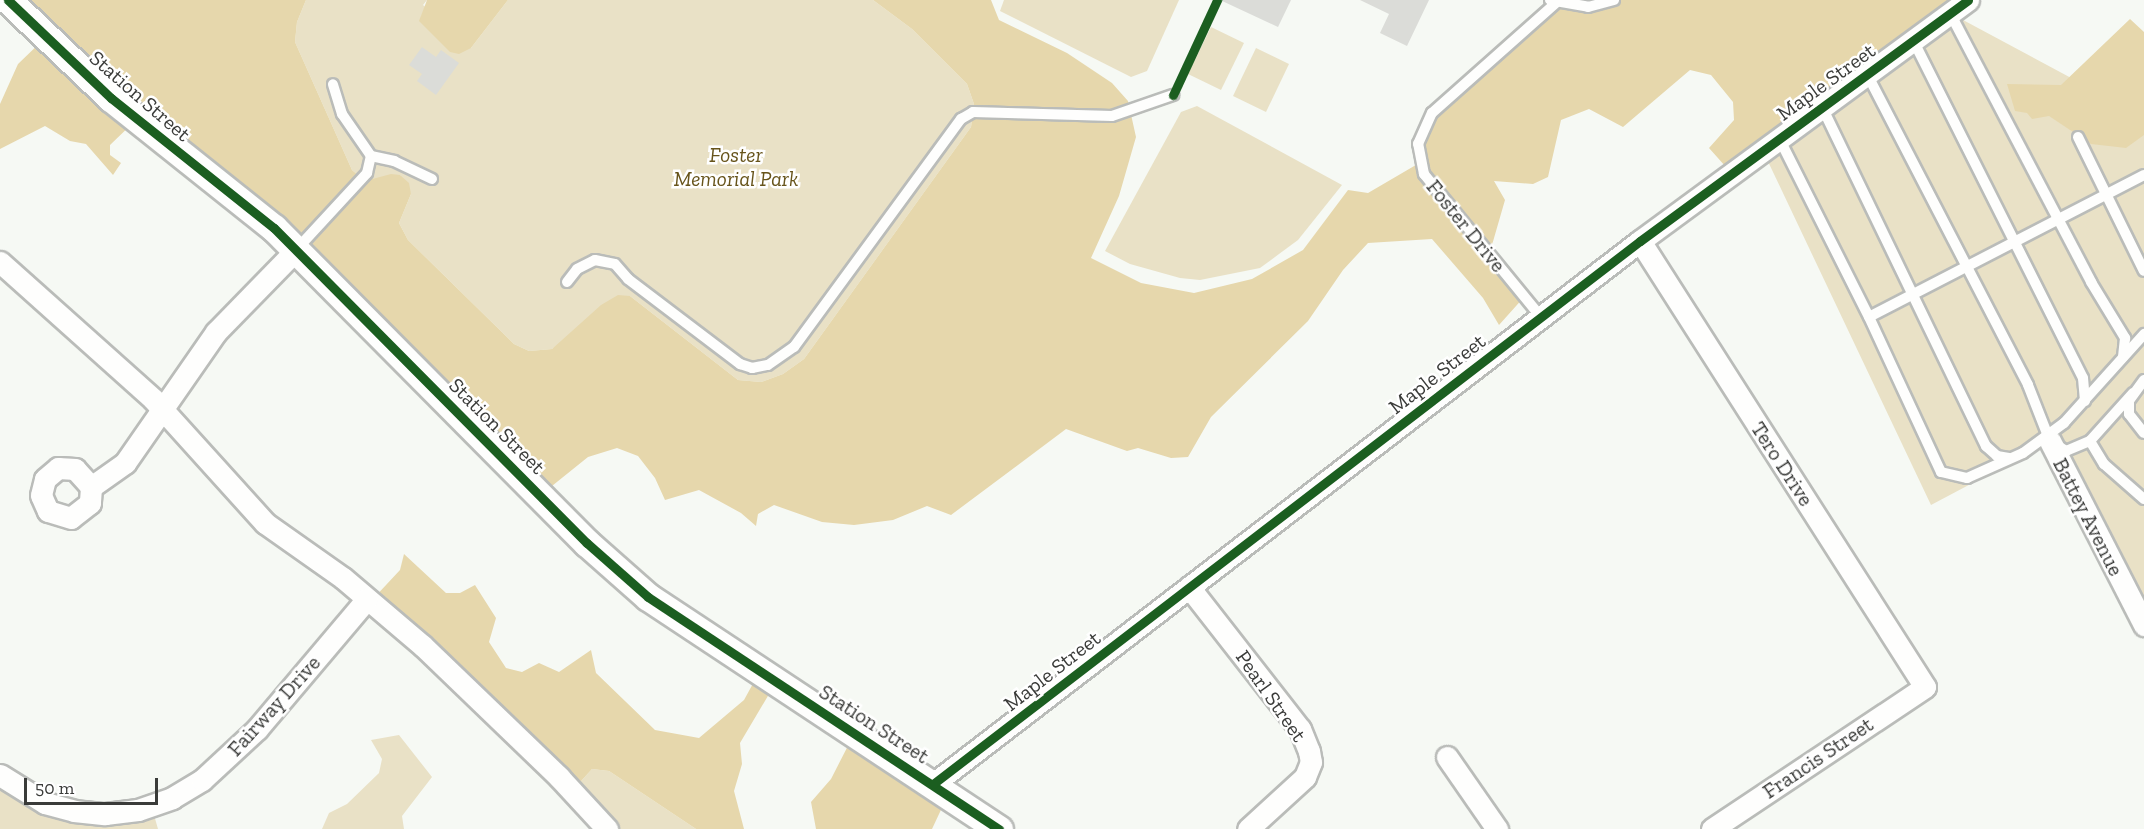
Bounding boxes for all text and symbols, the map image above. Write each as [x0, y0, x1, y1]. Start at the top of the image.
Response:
street label: Maple Street [1772, 38, 1880, 126]
street label: Station Street [84, 45, 196, 147]
park label: Foster Memorial Park [674, 142, 798, 192]
street label: Foster Drive [1421, 175, 1511, 277]
street label: Maple Street [1384, 328, 1490, 420]
street label: Station Street [444, 373, 550, 479]
street label: Tero Drive [1745, 417, 1819, 511]
street label: Battey Avenue [2047, 453, 2129, 581]
street label: Maple Street [999, 625, 1105, 717]
street label: Pearl Street [1230, 645, 1312, 747]
street label: Fairway Drive [222, 650, 326, 762]
street label: Station Street [814, 679, 934, 769]
street label: Francis Street [1758, 712, 1878, 804]
scale bar [27, 766, 160, 804]
text: 50 m [35, 777, 74, 799]

